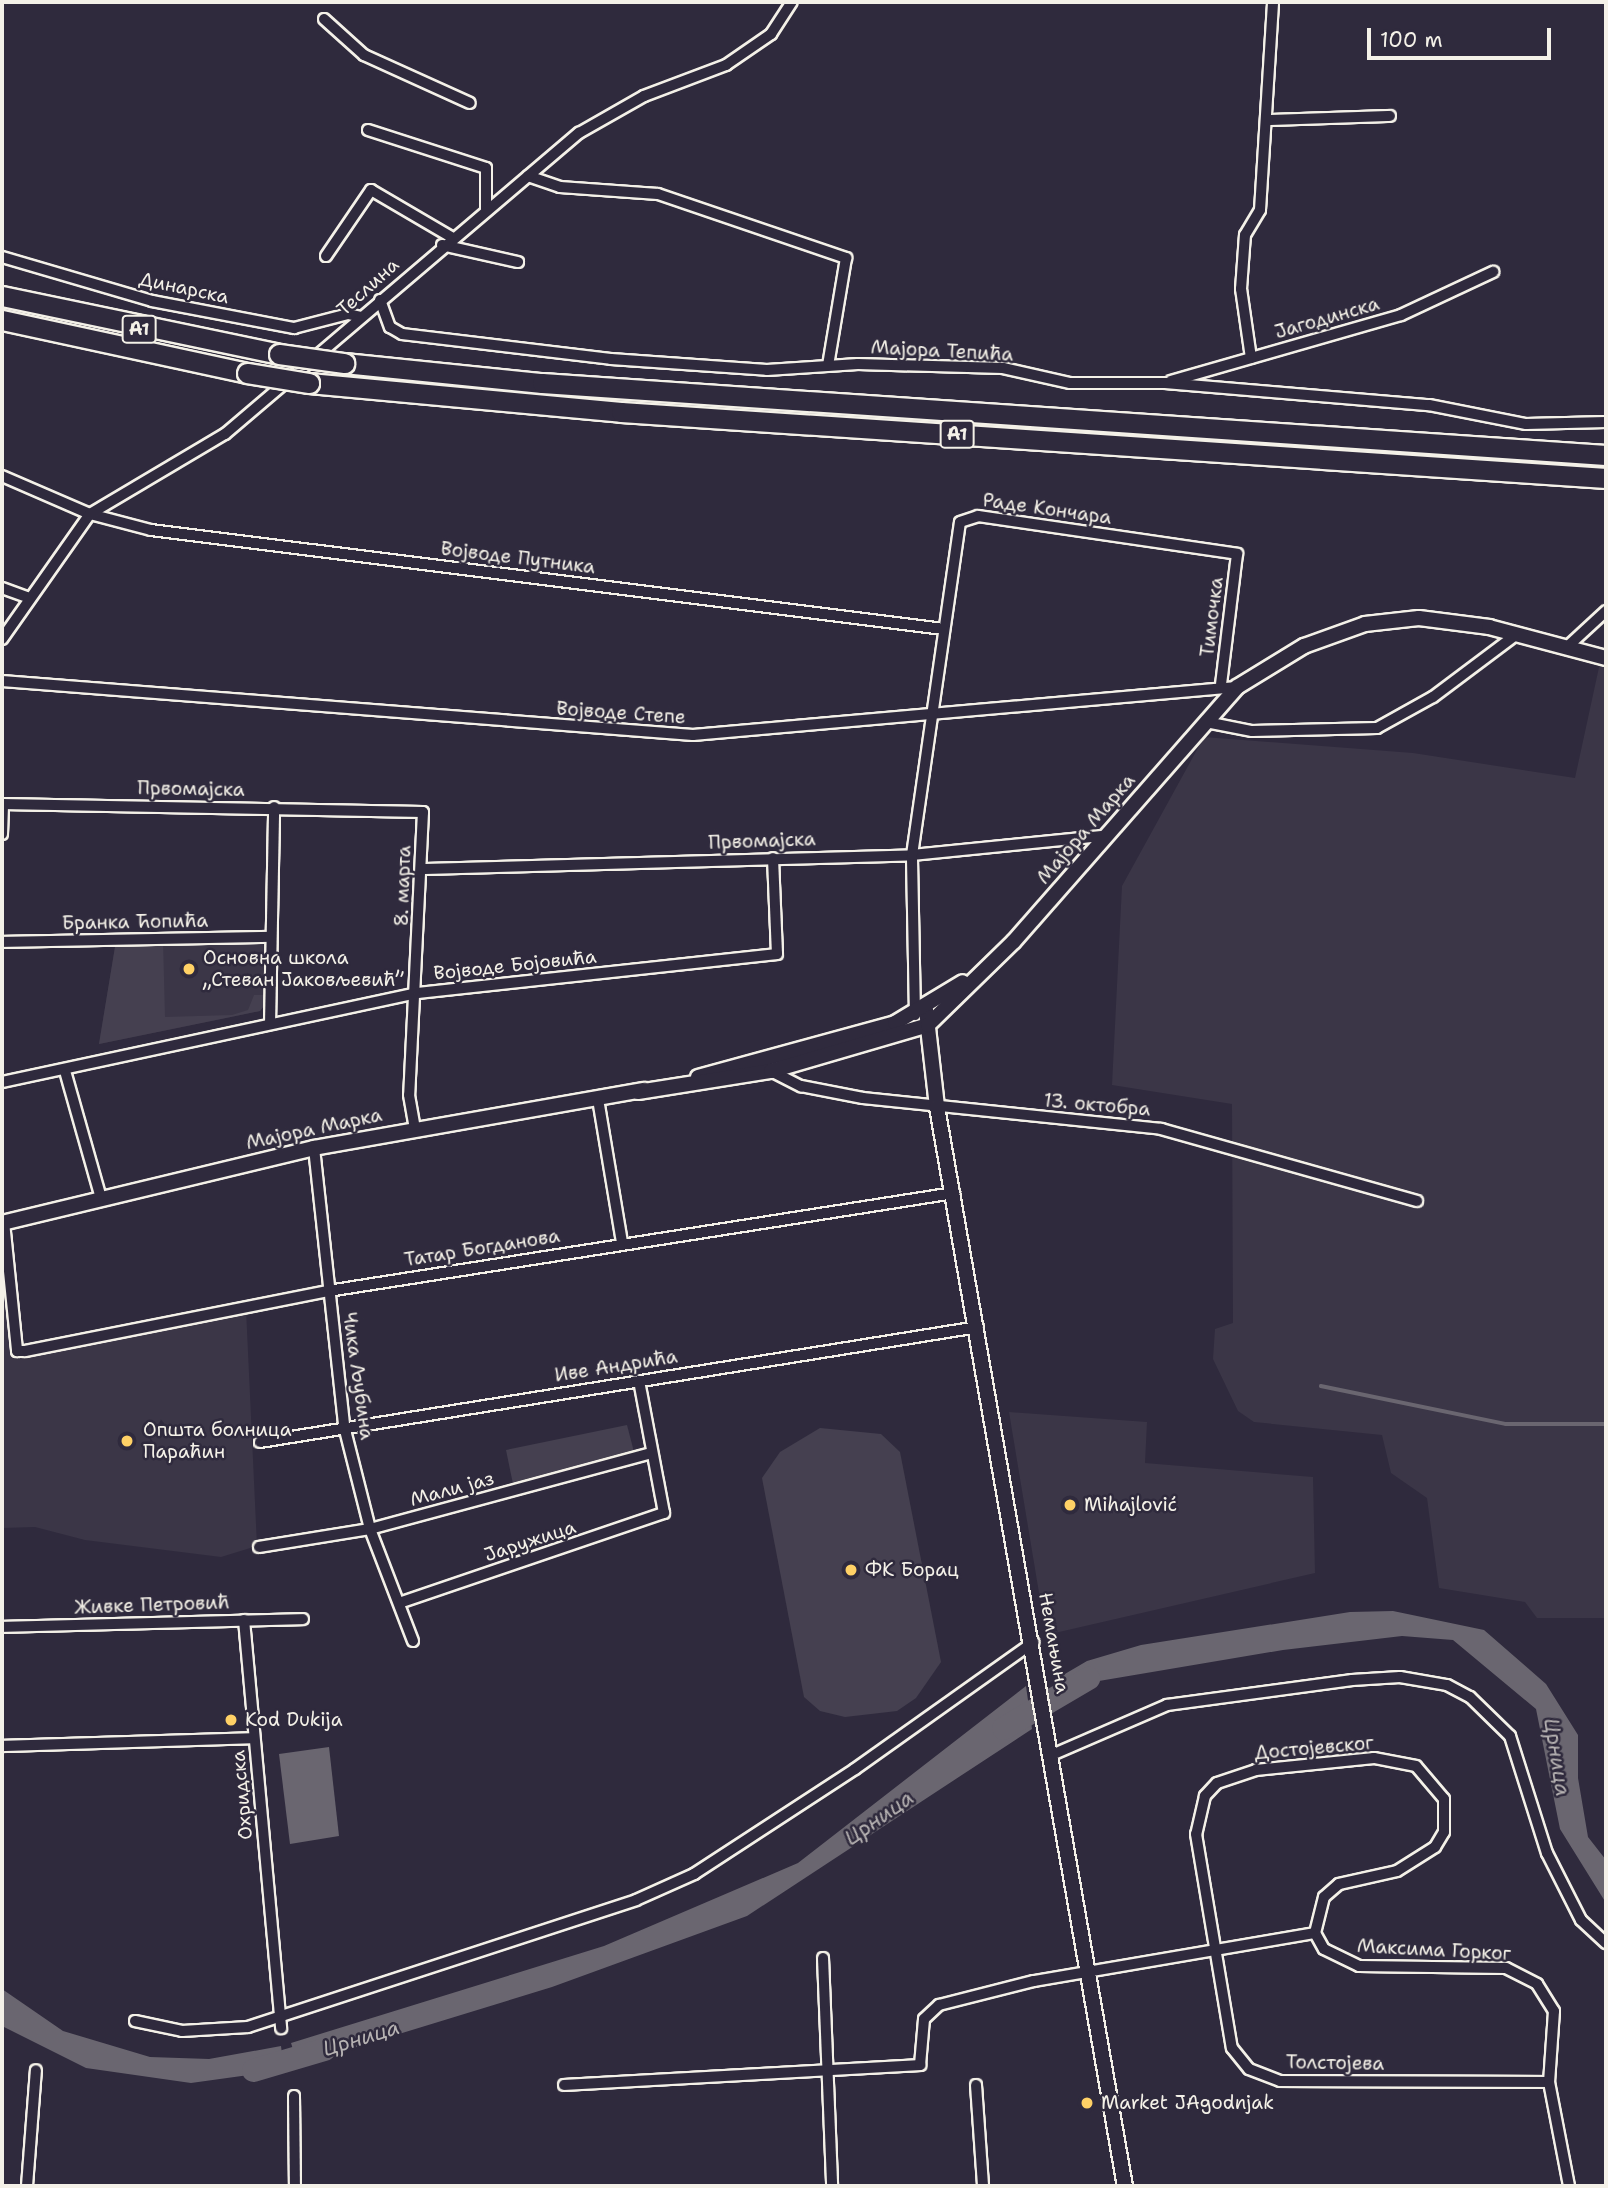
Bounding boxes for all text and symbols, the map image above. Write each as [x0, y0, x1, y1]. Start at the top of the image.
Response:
scale bar [1370, 14, 1554, 58]
text: 100 m [1380, 26, 1443, 54]
street label: Теслина [332, 253, 404, 321]
street label: Динарска [137, 267, 231, 309]
street label: Јагодинска [1272, 292, 1382, 344]
road number: A1 [122, 314, 156, 344]
street label: Мајора Тепића [870, 336, 1014, 366]
road number: A1 [940, 420, 974, 448]
street label: Раде Кончара [981, 489, 1113, 529]
street label: Војводе Путника [439, 537, 597, 579]
street label: Тимочка [1196, 576, 1228, 658]
street label: Војводе Степе [556, 697, 686, 729]
street label: Мајора Марка [1032, 769, 1140, 889]
street label: Првомајска [137, 777, 245, 801]
street label: Првомајска [708, 828, 816, 854]
street label: 8. марта [390, 845, 416, 927]
street label: Бранка Ћопића [62, 909, 208, 935]
street label: Војводе Бојовића [432, 945, 598, 985]
place label: Основна школа „Стеван Јаковљевић” [203, 947, 404, 991]
marker: Основна школа „Стеван Јаковљевић” [181, 961, 197, 977]
street label: 13. октобра [1043, 1089, 1151, 1121]
street label: Мајора Марка [244, 1103, 384, 1155]
street label: Татар Богданова [403, 1224, 561, 1272]
street label: Чика Љубина [338, 1311, 378, 1441]
street label: Иве Андрића [553, 1345, 679, 1387]
place label: Општа болница Параћин [143, 1419, 291, 1463]
marker: Општа болница Параћин [117, 1431, 137, 1451]
street label: Мали јаз [407, 1467, 497, 1511]
place label: Mihajlović [1084, 1494, 1177, 1516]
marker: Mihajlović [1062, 1497, 1078, 1513]
street label: Јаружица [481, 1516, 579, 1566]
place label: ФК Борац [865, 1559, 959, 1581]
marker: ФК Борац [843, 1562, 859, 1578]
street label: Живке Петровић [74, 1591, 230, 1619]
street label: Немањина [1034, 1591, 1074, 1695]
place label: Kod Dukija [245, 1709, 342, 1731]
marker: Kod Dukija [223, 1712, 239, 1728]
water label: Црница [1538, 1716, 1576, 1798]
street label: Достојевског [1253, 1731, 1375, 1765]
street label: Охридска [227, 1749, 257, 1841]
water label: Црница [840, 1785, 918, 1851]
street label: Максима Горког [1356, 1935, 1512, 1965]
water label: Црница [320, 2014, 402, 2062]
street label: Толстојева [1286, 2051, 1384, 2075]
place label: Market JAgodnjak [1101, 2092, 1274, 2114]
marker: Market JAgodnjak [1079, 2095, 1095, 2111]

